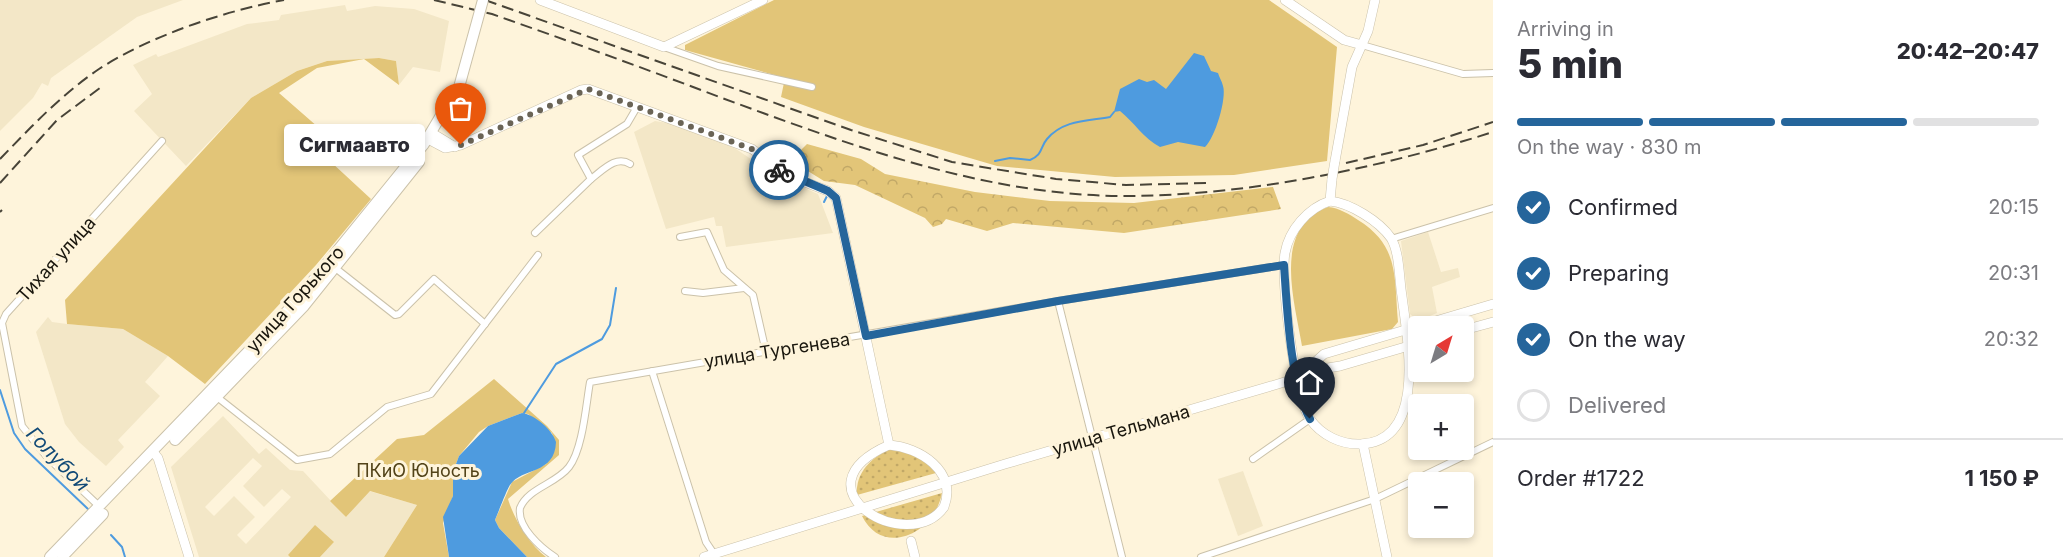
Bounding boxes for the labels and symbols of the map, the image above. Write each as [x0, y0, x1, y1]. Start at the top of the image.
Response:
pin [435, 83, 486, 145]
callout: Сигмаавто [284, 124, 425, 166]
courier [749, 140, 809, 200]
street label: Тихая улица [12, 212, 100, 306]
street label: улица Горького [242, 242, 348, 356]
north arrow [1408, 316, 1474, 382]
street label: улица Тургенева [703, 328, 851, 372]
pin [1284, 357, 1335, 419]
street label: улица Тельмана [1050, 400, 1192, 460]
water label: Голубой [22, 422, 95, 496]
park label: ПКиО Юность [356, 460, 480, 481]

